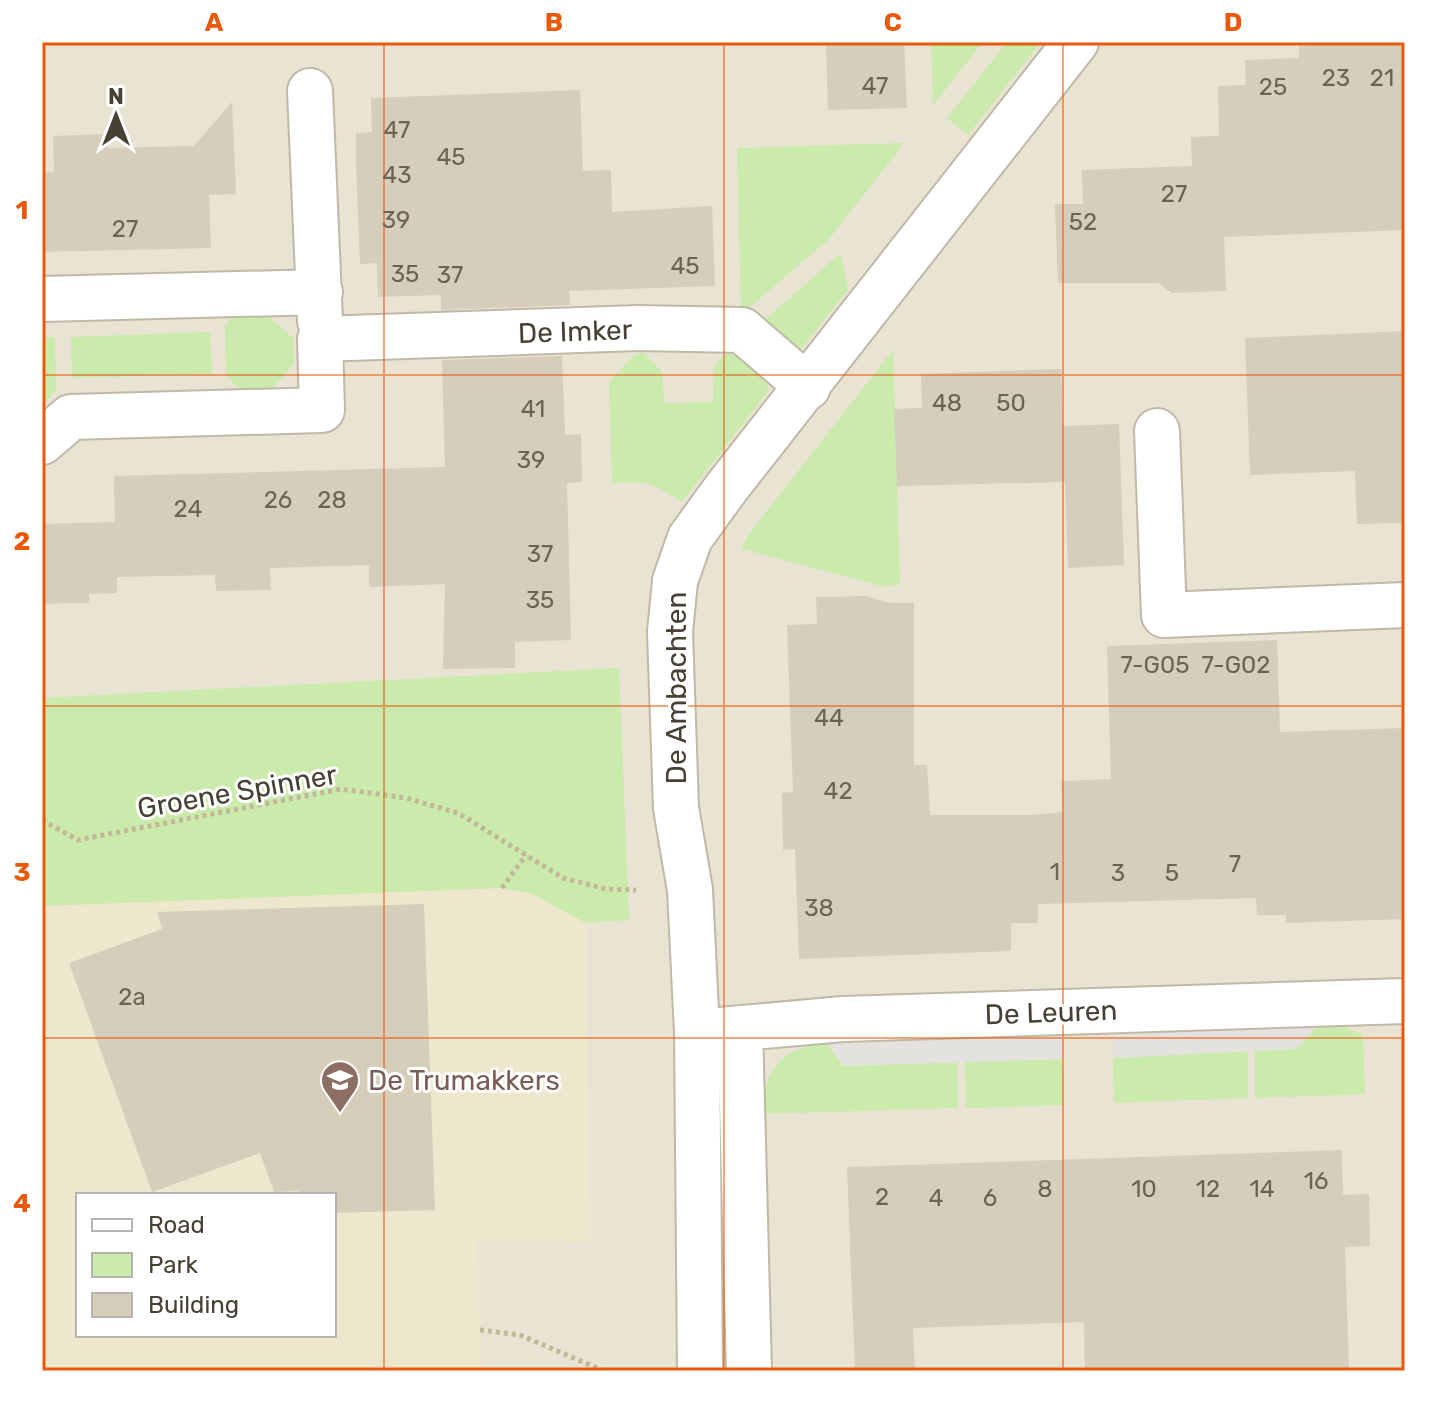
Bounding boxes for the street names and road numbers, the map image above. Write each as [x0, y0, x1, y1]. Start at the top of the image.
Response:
street label: De Imker [517, 313, 633, 350]
street label: De Ambachten [660, 592, 693, 784]
street label: Groene Spinner [135, 758, 340, 825]
street label: De Leuren [984, 994, 1118, 1031]

